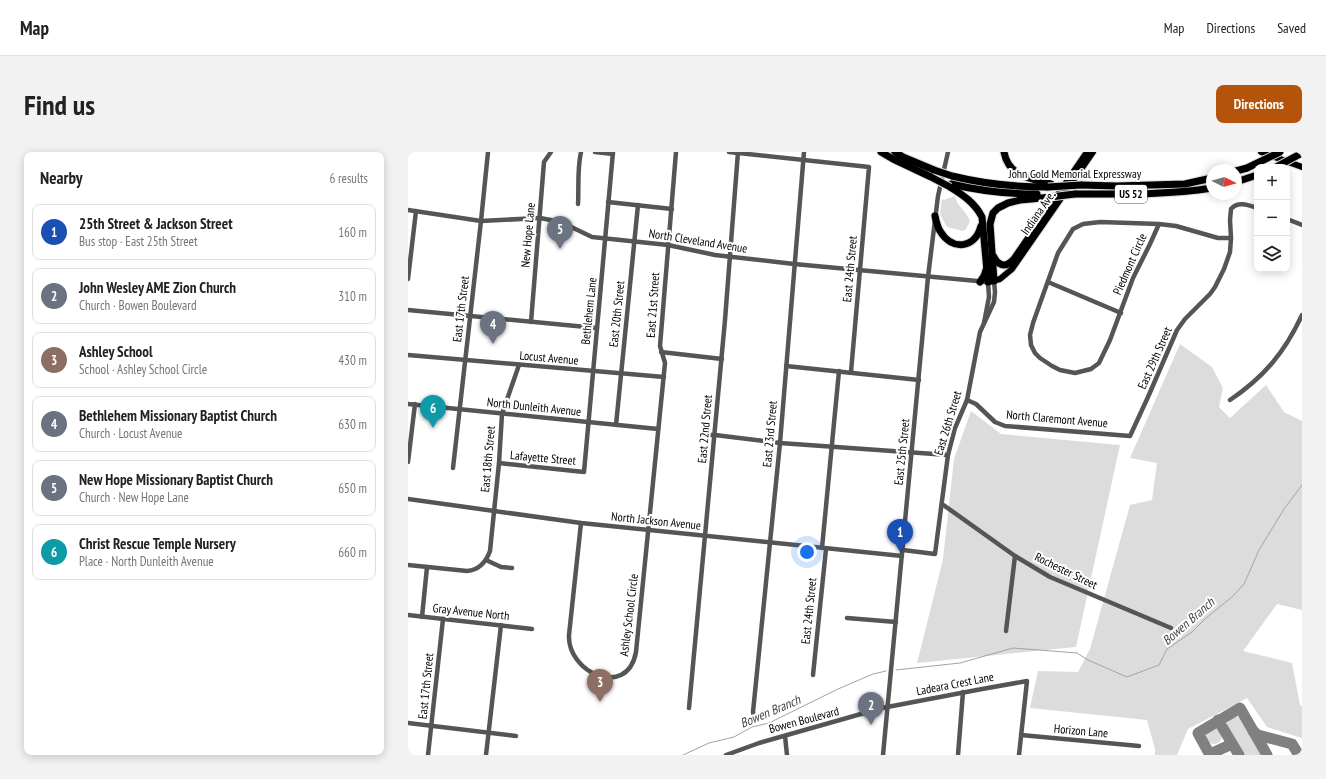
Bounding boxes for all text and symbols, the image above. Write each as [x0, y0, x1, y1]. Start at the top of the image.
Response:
text: Map [20, 16, 49, 40]
text: Map [1164, 19, 1184, 37]
text: Directions [1206, 19, 1255, 37]
text: Saved [1277, 19, 1306, 37]
button: Directions [1216, 85, 1302, 123]
text: Find us [24, 86, 95, 123]
north arrow [1206, 164, 1242, 200]
map controls [1254, 164, 1290, 272]
button: + [1254, 164, 1290, 200]
street label: John Gold Memorial Expressway [1008, 166, 1142, 181]
text: Nearby [40, 167, 83, 189]
text: 6 results [329, 170, 368, 187]
road number: US 52 [1115, 185, 1147, 203]
street label: Indiana Ave. [1017, 188, 1058, 238]
button: − [1254, 200, 1290, 236]
street label: New Hope Lane [517, 202, 538, 268]
text: 25th Street & Jackson Street [79, 214, 233, 233]
pin: 5 [547, 216, 573, 249]
text: 1 [51, 224, 57, 241]
text: 160 m [338, 224, 367, 241]
street label: North Cleveland Avenue [648, 225, 748, 256]
street label: Piedmont Circle [1109, 231, 1150, 297]
text: Bus stop · East 25th Street [79, 233, 198, 250]
street label: East 24th Street [839, 234, 860, 303]
button: layers [1254, 236, 1290, 272]
street label: East 21st Street [643, 271, 662, 338]
street label: East 17th Street [449, 274, 472, 343]
street label: Bethlehem Lane [578, 277, 599, 345]
text: John Wesley AME Zion Church [79, 278, 236, 297]
street label: East 20th Street [606, 279, 628, 348]
text: 2 [51, 288, 57, 305]
text: 310 m [338, 288, 367, 305]
text: Church · Bowen Boulevard [79, 297, 197, 314]
pin: 4 [480, 311, 506, 344]
street label: East 29th Street [1134, 324, 1175, 391]
text: Ashley School [79, 342, 153, 361]
street label: Locust Avenue [519, 347, 579, 368]
text: 3 [51, 352, 57, 369]
text: 430 m [338, 352, 367, 369]
text: School · Ashley School Circle [79, 361, 207, 378]
street label: East 26th Street [931, 388, 965, 457]
street label: East 22nd Street [694, 393, 715, 464]
street label: North Dunleith Avenue [486, 394, 582, 419]
pin: 6 [420, 395, 446, 428]
street label: East 23rd Street [759, 399, 780, 468]
text: Bethlehem Missionary Baptist Church [79, 406, 277, 425]
street label: North Claremont Avenue [1006, 407, 1108, 430]
text: 4 [51, 416, 57, 433]
text: 630 m [338, 416, 367, 433]
street label: East 25th Street [891, 417, 913, 486]
street label: East 18th Street [477, 424, 498, 493]
text: Church · Locust Avenue [79, 425, 182, 442]
street label: Lafayette Street [510, 447, 577, 468]
text: New Hope Missionary Baptist Church [79, 470, 273, 489]
text: 5 [51, 480, 57, 497]
text: 650 m [338, 480, 367, 497]
text: Church · New Hope Lane [79, 489, 189, 506]
street label: North Jackson Avenue [610, 508, 702, 533]
pin: 1 [887, 519, 913, 552]
text: Christ Rescue Temple Nursery [79, 534, 236, 553]
your location [797, 542, 817, 562]
text: 6 [51, 544, 57, 561]
text: 660 m [338, 544, 367, 561]
street label: Rochester Street [1032, 549, 1101, 592]
text: Place · North Dunleith Avenue [79, 553, 214, 570]
street label: Ashley School Circle [616, 573, 641, 657]
street label: East 24th Street [798, 576, 820, 645]
water label: Bowen Branch [1159, 593, 1219, 649]
street label: Gray Avenue North [432, 600, 510, 623]
street label: East 17th Street [415, 651, 437, 720]
pin: 3 [587, 669, 613, 702]
street label: Ladeara Crest Lane [915, 669, 995, 698]
water label: Bowen Branch [737, 691, 804, 732]
pin: 2 [858, 692, 884, 725]
street label: Bowen Boulevard [767, 703, 841, 736]
street label: Horizon Lane [1053, 721, 1109, 740]

